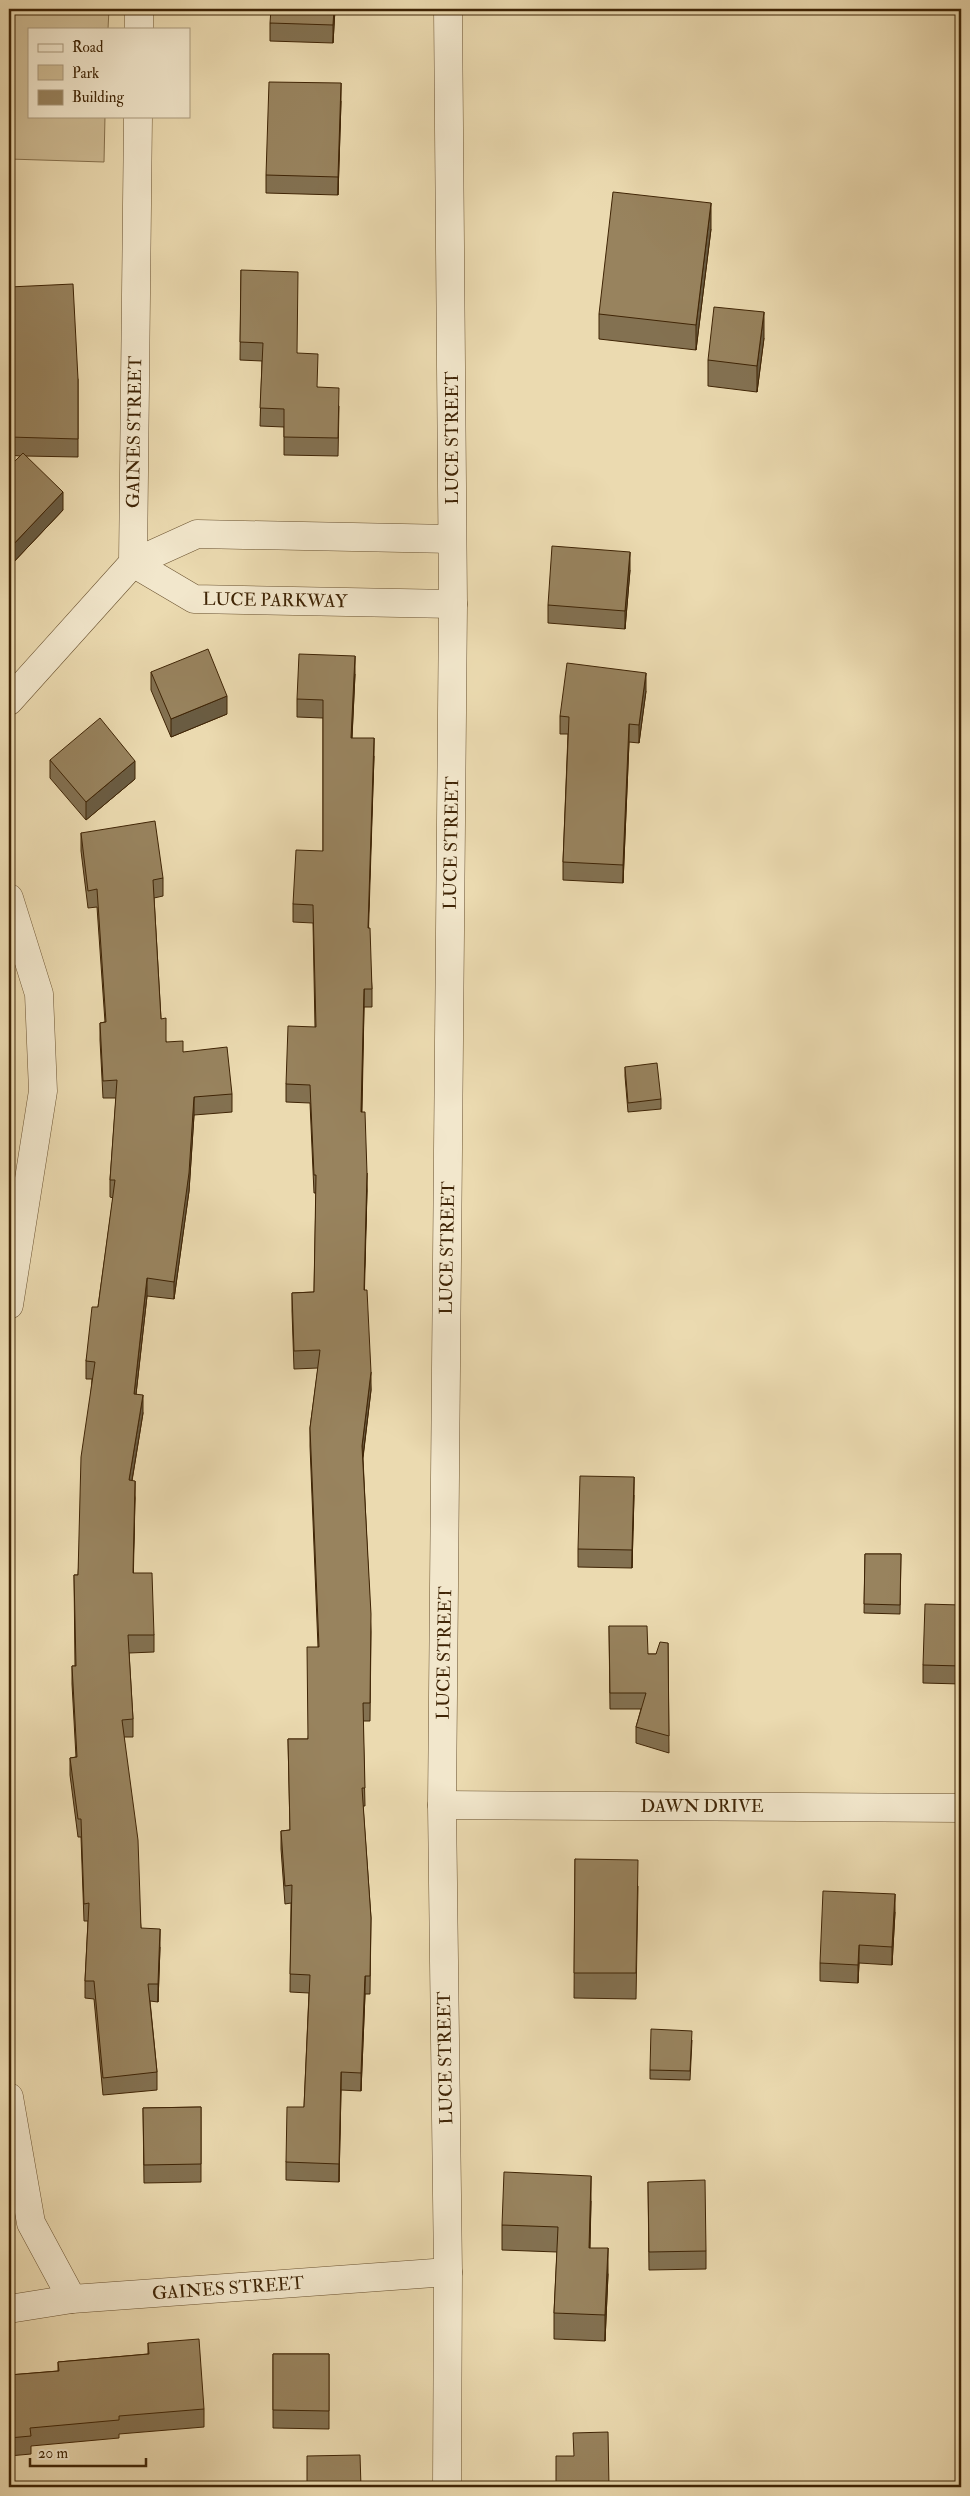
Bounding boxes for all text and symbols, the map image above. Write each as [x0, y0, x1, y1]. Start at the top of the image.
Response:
legend [28, 28, 190, 118]
text: Road [72, 38, 104, 57]
text: Park [72, 64, 99, 83]
text: Building [72, 88, 124, 107]
street label: GAINES STREET [122, 355, 147, 508]
street label: LUCE STREET [441, 371, 464, 505]
street label: LUCE PARKWAY [202, 588, 348, 613]
street label: LUCE STREET [439, 776, 464, 910]
street label: LUCE STREET [435, 1181, 460, 1315]
street label: LUCE STREET [432, 1586, 457, 1720]
street label: DAWN DRIVE [640, 1795, 764, 1818]
street label: LUCE STREET [433, 1991, 458, 2125]
street label: GAINES STREET [151, 2272, 305, 2305]
scale bar [30, 2436, 146, 2468]
text: 20 m [38, 2444, 68, 2463]

